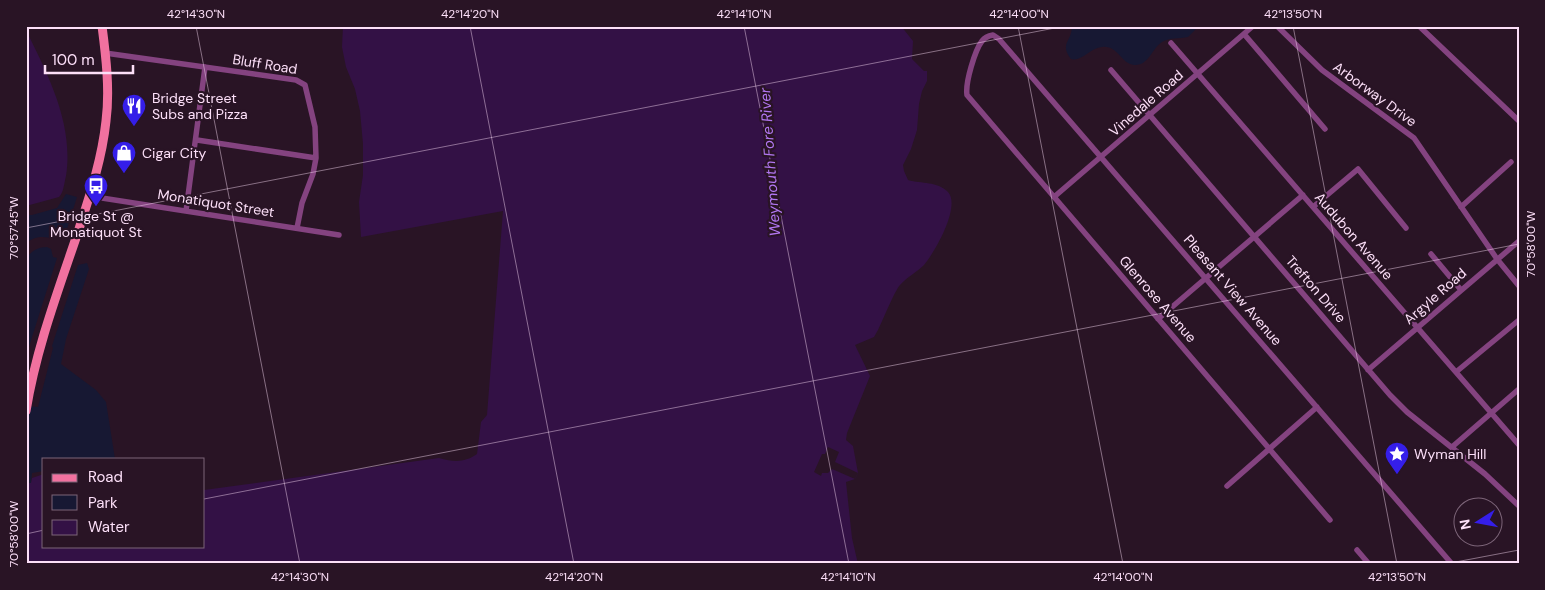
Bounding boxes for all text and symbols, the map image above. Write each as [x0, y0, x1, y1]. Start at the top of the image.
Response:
text: 42°14'30"N [167, 6, 225, 22]
text: 42°14'20"N [441, 6, 499, 22]
text: 42°14'10"N [717, 6, 772, 22]
text: 42°14'00"N [989, 6, 1049, 22]
text: 42°13'50"N [1264, 6, 1322, 22]
scale bar [45, 42, 132, 74]
text: 100 m [52, 50, 95, 70]
street label: Bluff Road [231, 50, 299, 78]
street label: Arborway Drive [1330, 58, 1420, 130]
street label: Vinedale Road [1105, 66, 1187, 140]
water label: Weymouth Fore River [755, 87, 785, 237]
place label: Bridge Street Subs and Pizza [152, 89, 248, 123]
restaurant icon: Bridge Street Subs and Pizza [121, 93, 147, 127]
shop icon: Cigar City [111, 140, 137, 174]
place label: Cigar City [142, 144, 207, 162]
bus stop icon: Bridge St @ Monatiquot St [83, 173, 109, 207]
street label: Monatiquot Street [156, 185, 276, 221]
street label: Audubon Avenue [1311, 188, 1397, 284]
text: 70°57'45"W [6, 196, 22, 260]
place label: Bridge St @ Monatiquot St [50, 207, 142, 241]
text: 70°58'00"W [1523, 210, 1539, 277]
street label: Pleasant View Avenue [1180, 231, 1286, 349]
street label: Glenrose Avenue [1115, 252, 1201, 346]
street label: Trefton Drive [1282, 252, 1350, 326]
street label: Argyle Road [1400, 264, 1470, 328]
place icon: Wyman Hill [1384, 441, 1410, 475]
place label: Wyman Hill [1414, 445, 1486, 463]
legend [42, 458, 205, 548]
text: Road [88, 467, 123, 487]
text: Park [88, 493, 118, 513]
north arrow [1452, 498, 1502, 548]
text: 70°58'00"W [6, 500, 22, 567]
text: Water [88, 517, 130, 537]
text: N [1455, 518, 1475, 531]
text: 42°14'30"N [271, 569, 329, 585]
text: 42°14'20"N [545, 569, 603, 585]
text: 42°14'10"N [821, 569, 876, 585]
text: 42°14'00"N [1093, 569, 1153, 585]
text: 42°13'50"N [1368, 569, 1426, 585]

